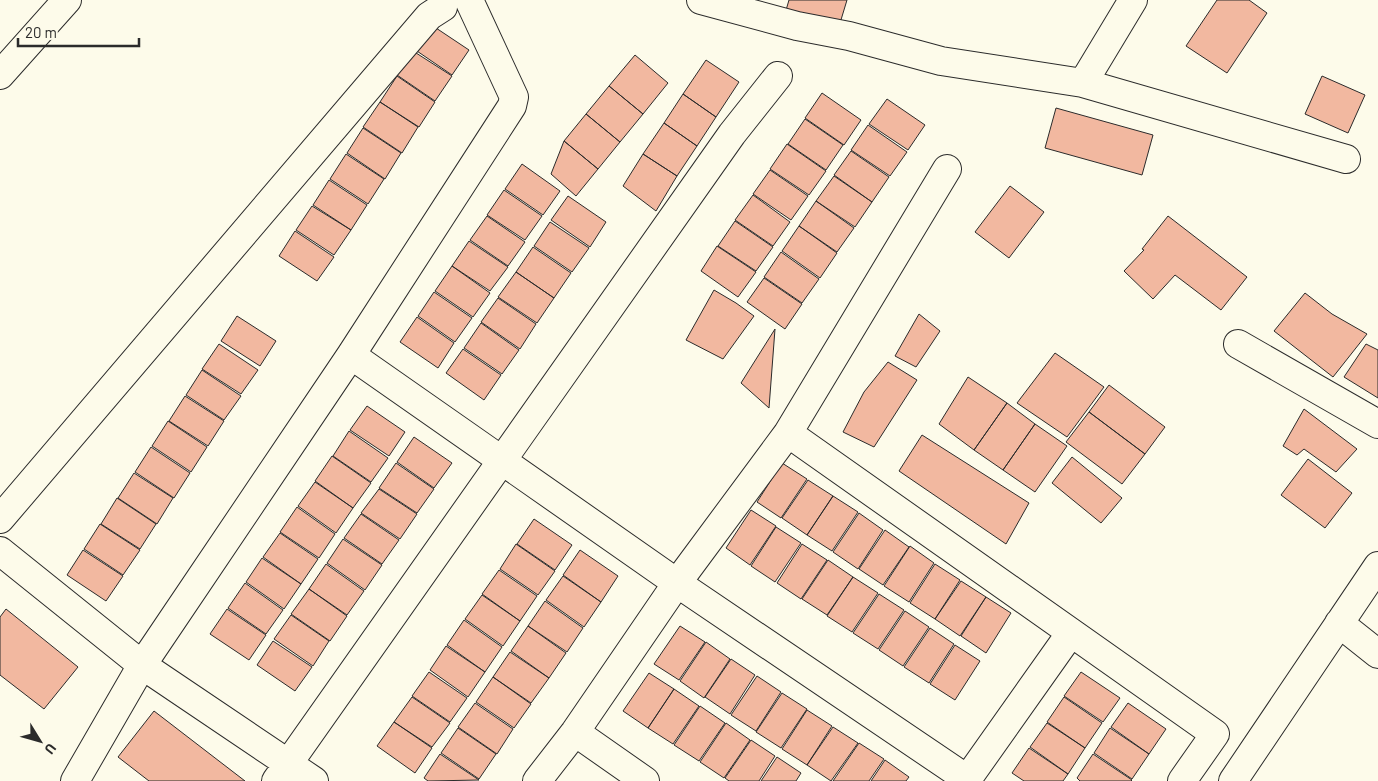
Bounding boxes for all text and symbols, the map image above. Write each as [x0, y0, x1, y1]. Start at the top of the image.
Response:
scale bar [18, 15, 139, 47]
text: 20 m [25, 23, 57, 41]
north arrow [15, 716, 65, 766]
text: U [41, 740, 60, 758]

